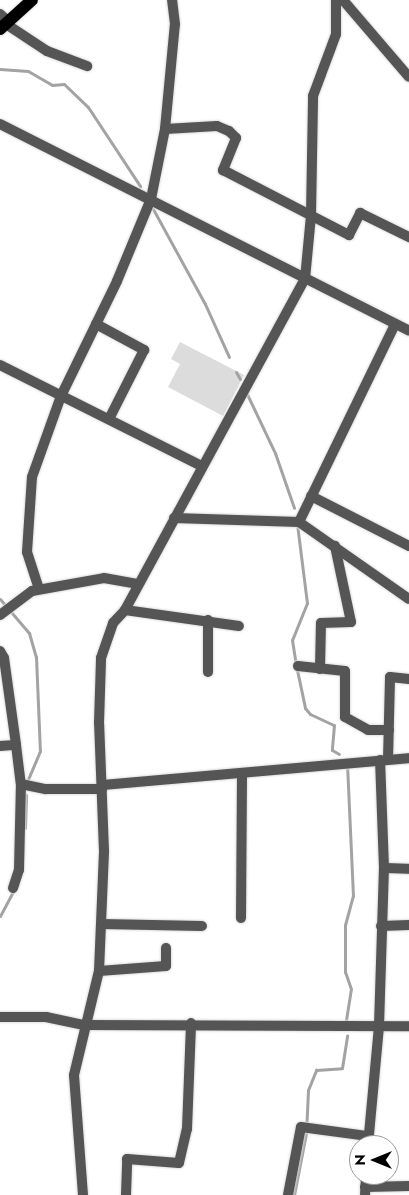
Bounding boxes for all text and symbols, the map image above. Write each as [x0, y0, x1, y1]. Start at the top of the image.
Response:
north arrow [349, 1135, 399, 1185]
text: N [350, 1154, 370, 1166]

